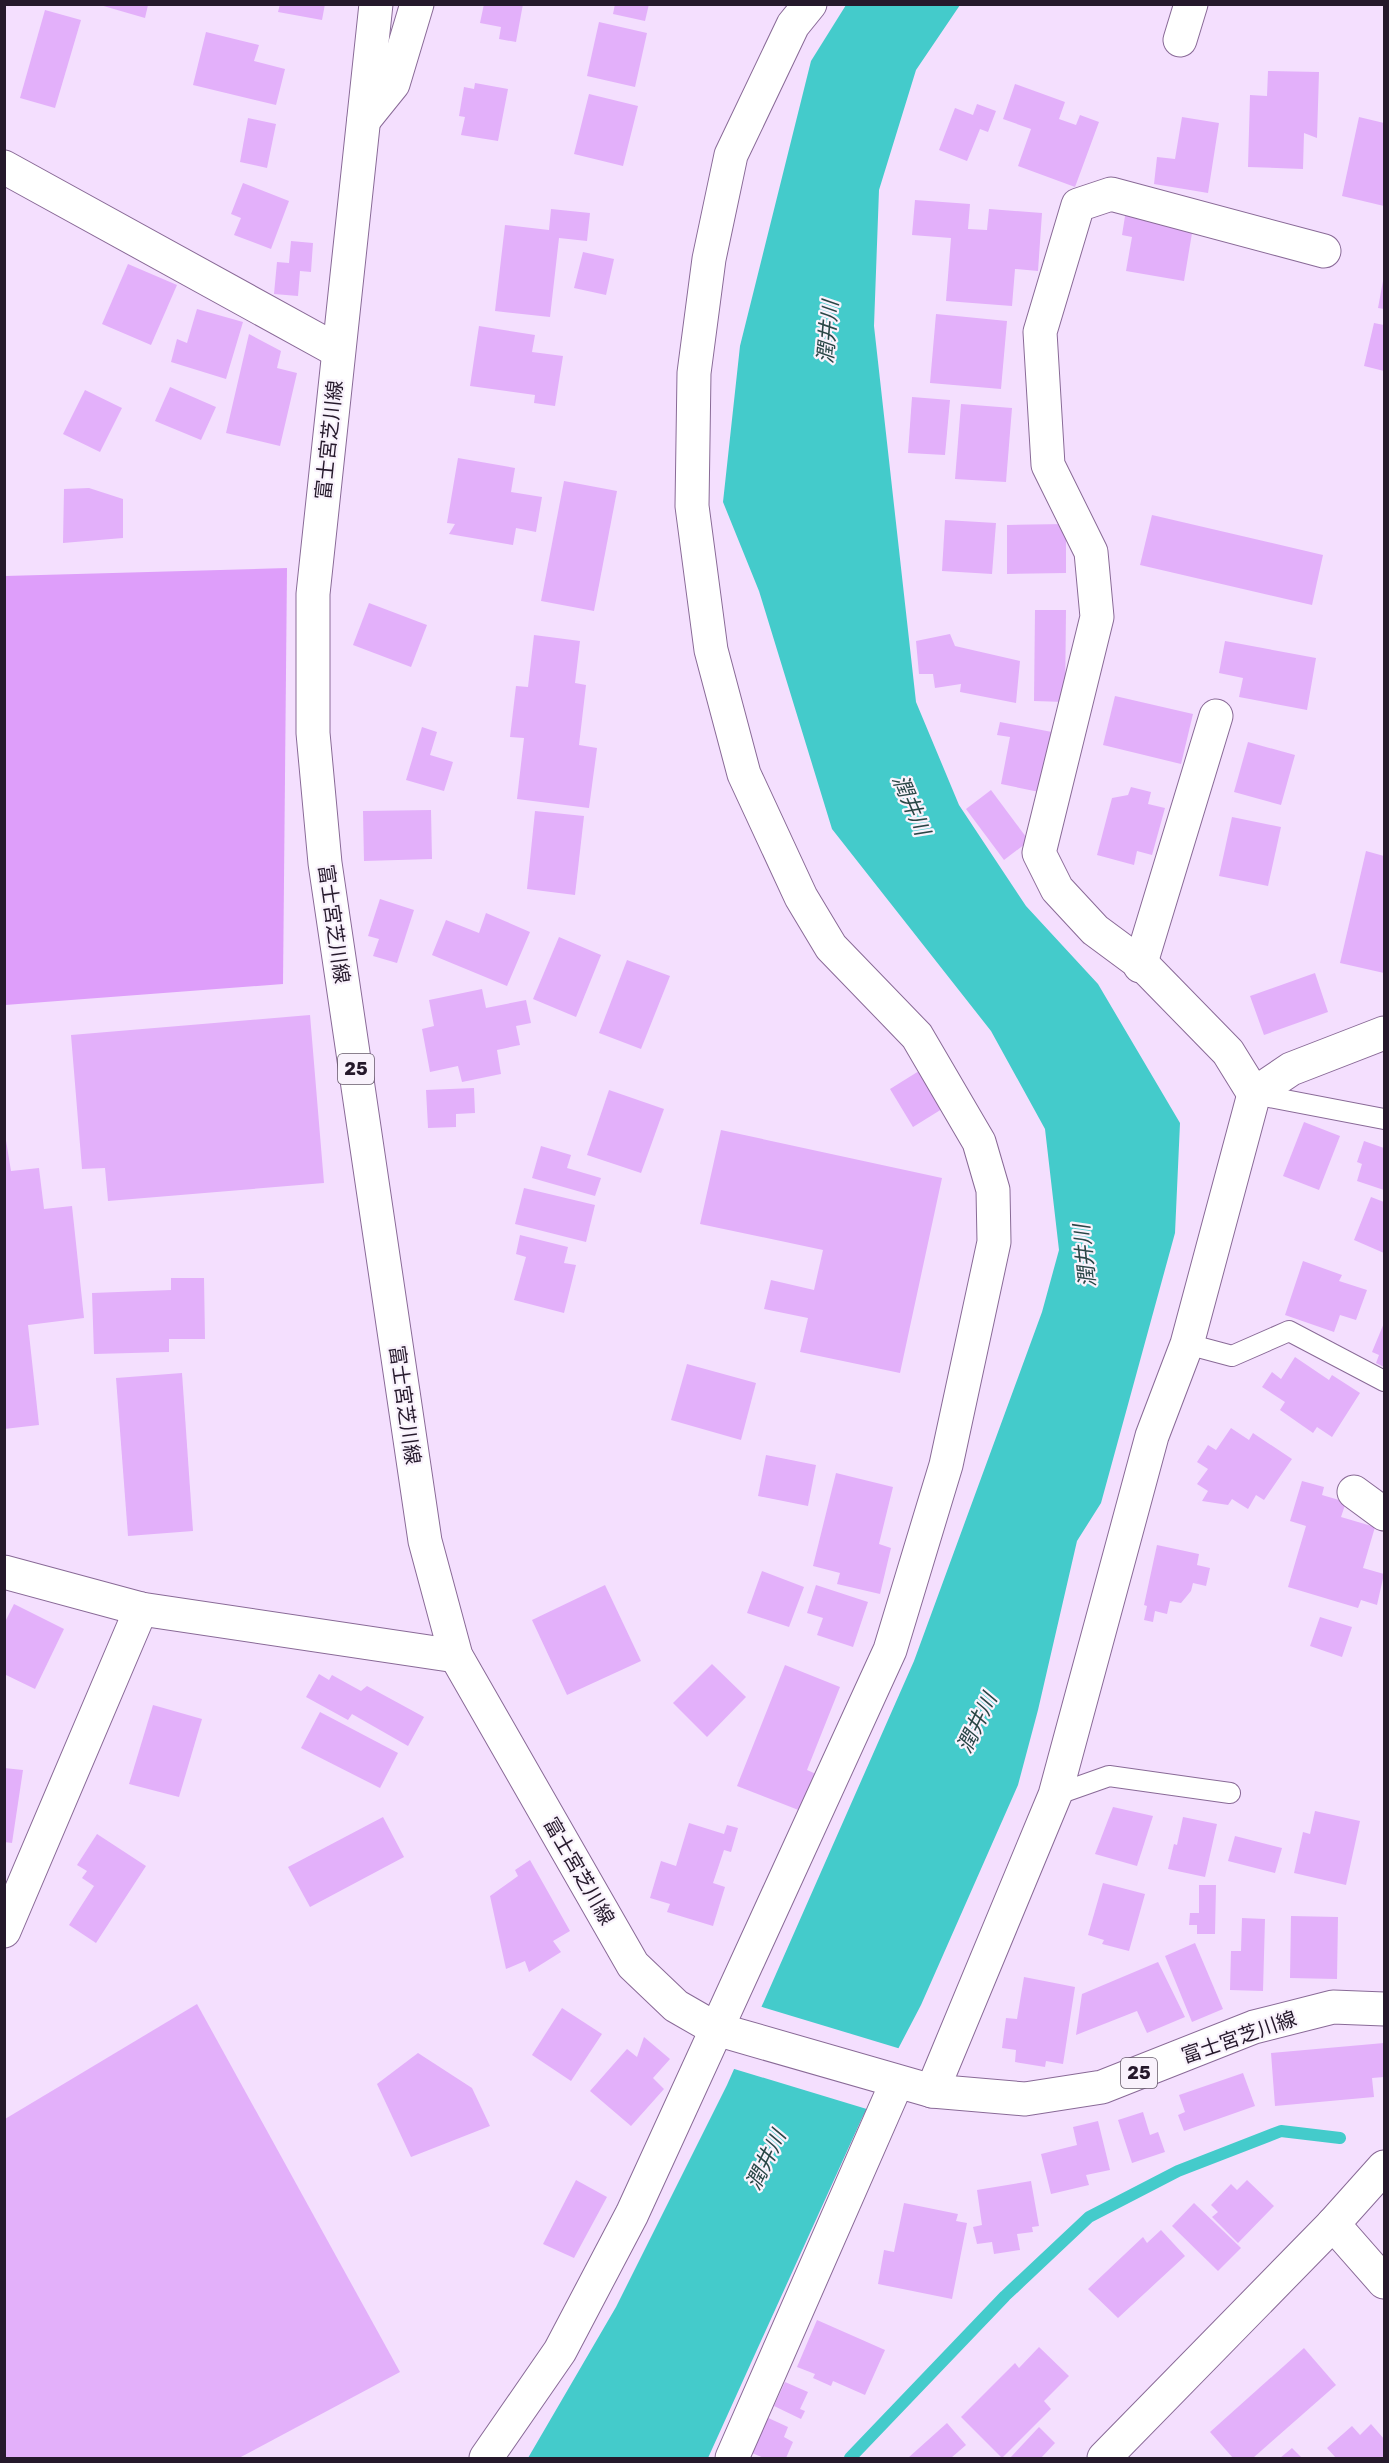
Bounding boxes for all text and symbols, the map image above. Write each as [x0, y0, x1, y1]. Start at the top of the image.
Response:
water label: 潤井川 [812, 297, 843, 364]
street label: 富士宮芝川線 [311, 379, 347, 501]
water label: 潤井川 [888, 771, 936, 841]
street label: 富士宮芝川線 [314, 863, 354, 985]
road number: 25 [338, 1054, 374, 1084]
water label: 潤井川 [1069, 1221, 1100, 1289]
street label: 富士宮芝川線 [385, 1344, 425, 1466]
water label: 潤井川 [952, 1687, 1002, 1757]
street label: 富士宮芝川線 [539, 1813, 619, 1929]
street label: 富士宮芝川線 [1178, 2006, 1300, 2068]
road number: 25 [1121, 2058, 1157, 2088]
water label: 潤井川 [741, 2124, 791, 2194]

